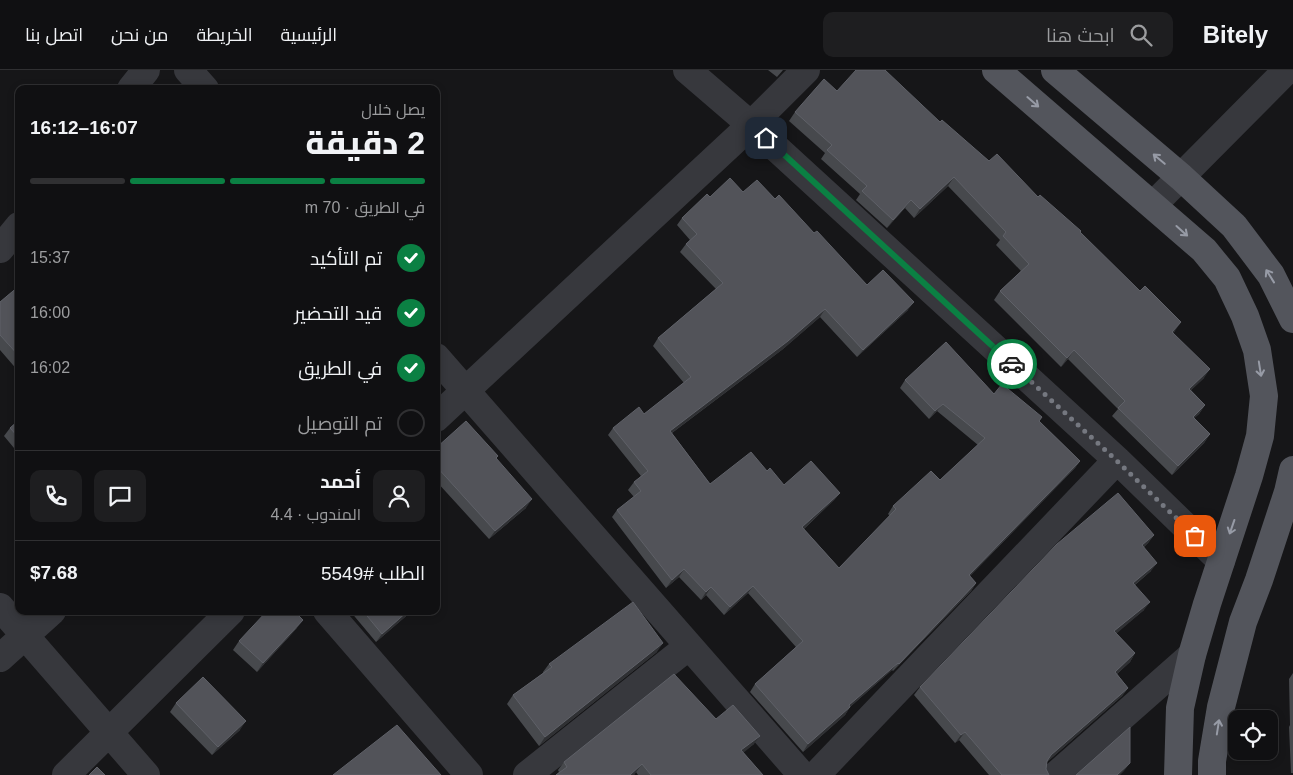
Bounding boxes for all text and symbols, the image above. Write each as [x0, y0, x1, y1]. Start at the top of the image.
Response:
search box [823, 12, 1173, 57]
icon: search [1127, 21, 1155, 49]
text: Bitely [1203, 21, 1268, 48]
text: اتصل بنا [25, 25, 83, 45]
text: من نحن [111, 25, 168, 45]
text: الخريطة [196, 25, 253, 45]
text: الرئيسية [281, 25, 337, 45]
text: ابحث هنا [1046, 25, 1115, 46]
one-way arrow [1026, 96, 1039, 107]
text: يصل خلال [361, 101, 425, 118]
text: 16:07–16:12 [30, 117, 138, 138]
pin [745, 117, 787, 159]
icon: home [752, 124, 780, 152]
text: 2 دقيقة [305, 125, 425, 161]
one-way arrow [1153, 153, 1166, 164]
text: في الطريق · 70 m [305, 199, 425, 216]
one-way arrow [1176, 225, 1189, 237]
icon: check [397, 244, 425, 272]
text: تم التأكيد [310, 248, 382, 269]
text: 15:37 [30, 249, 70, 266]
one-way arrow [1265, 270, 1275, 284]
icon: check [397, 299, 425, 327]
text: قيد التحضير [295, 303, 382, 324]
text: 16:00 [30, 304, 70, 321]
courier [987, 339, 1037, 389]
icon: car [998, 350, 1026, 378]
icon: check [397, 354, 425, 382]
text: في الطريق [298, 358, 382, 379]
text: 16:02 [30, 359, 70, 376]
one-way arrow [1255, 361, 1265, 377]
text: تم التوصيل [298, 413, 382, 434]
button: phone [30, 470, 82, 522]
button: chat [94, 470, 146, 522]
button: person [373, 470, 425, 522]
text: أحمد [320, 471, 361, 492]
text: المندوب · 4.4 [270, 506, 361, 523]
pin [1174, 515, 1216, 557]
one-way arrow [1227, 519, 1237, 535]
icon: bag [1181, 522, 1209, 550]
text: $7.68 [30, 562, 78, 583]
text: الطلب #5549 [321, 563, 425, 584]
map controls [1228, 710, 1278, 760]
button: locate [1228, 710, 1278, 760]
one-way arrow [1213, 719, 1223, 735]

